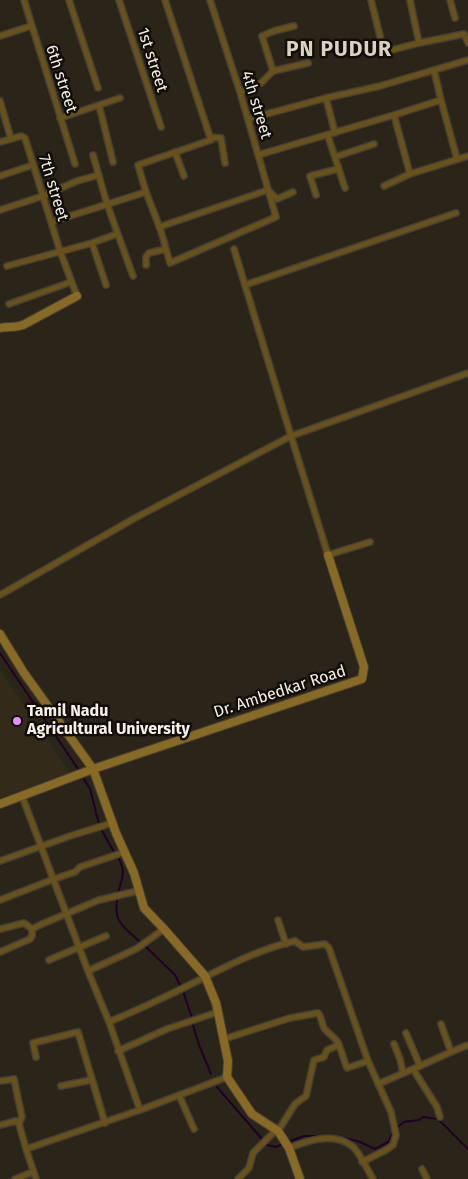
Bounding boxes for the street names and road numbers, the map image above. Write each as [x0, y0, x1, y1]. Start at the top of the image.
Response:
street label: 1st street [133, 25, 171, 95]
street label: 6th street [41, 43, 81, 115]
street label: 4th street [237, 69, 275, 141]
street label: 7th street [34, 152, 72, 224]
street label: Dr. Ambedkar Road [211, 662, 349, 722]

